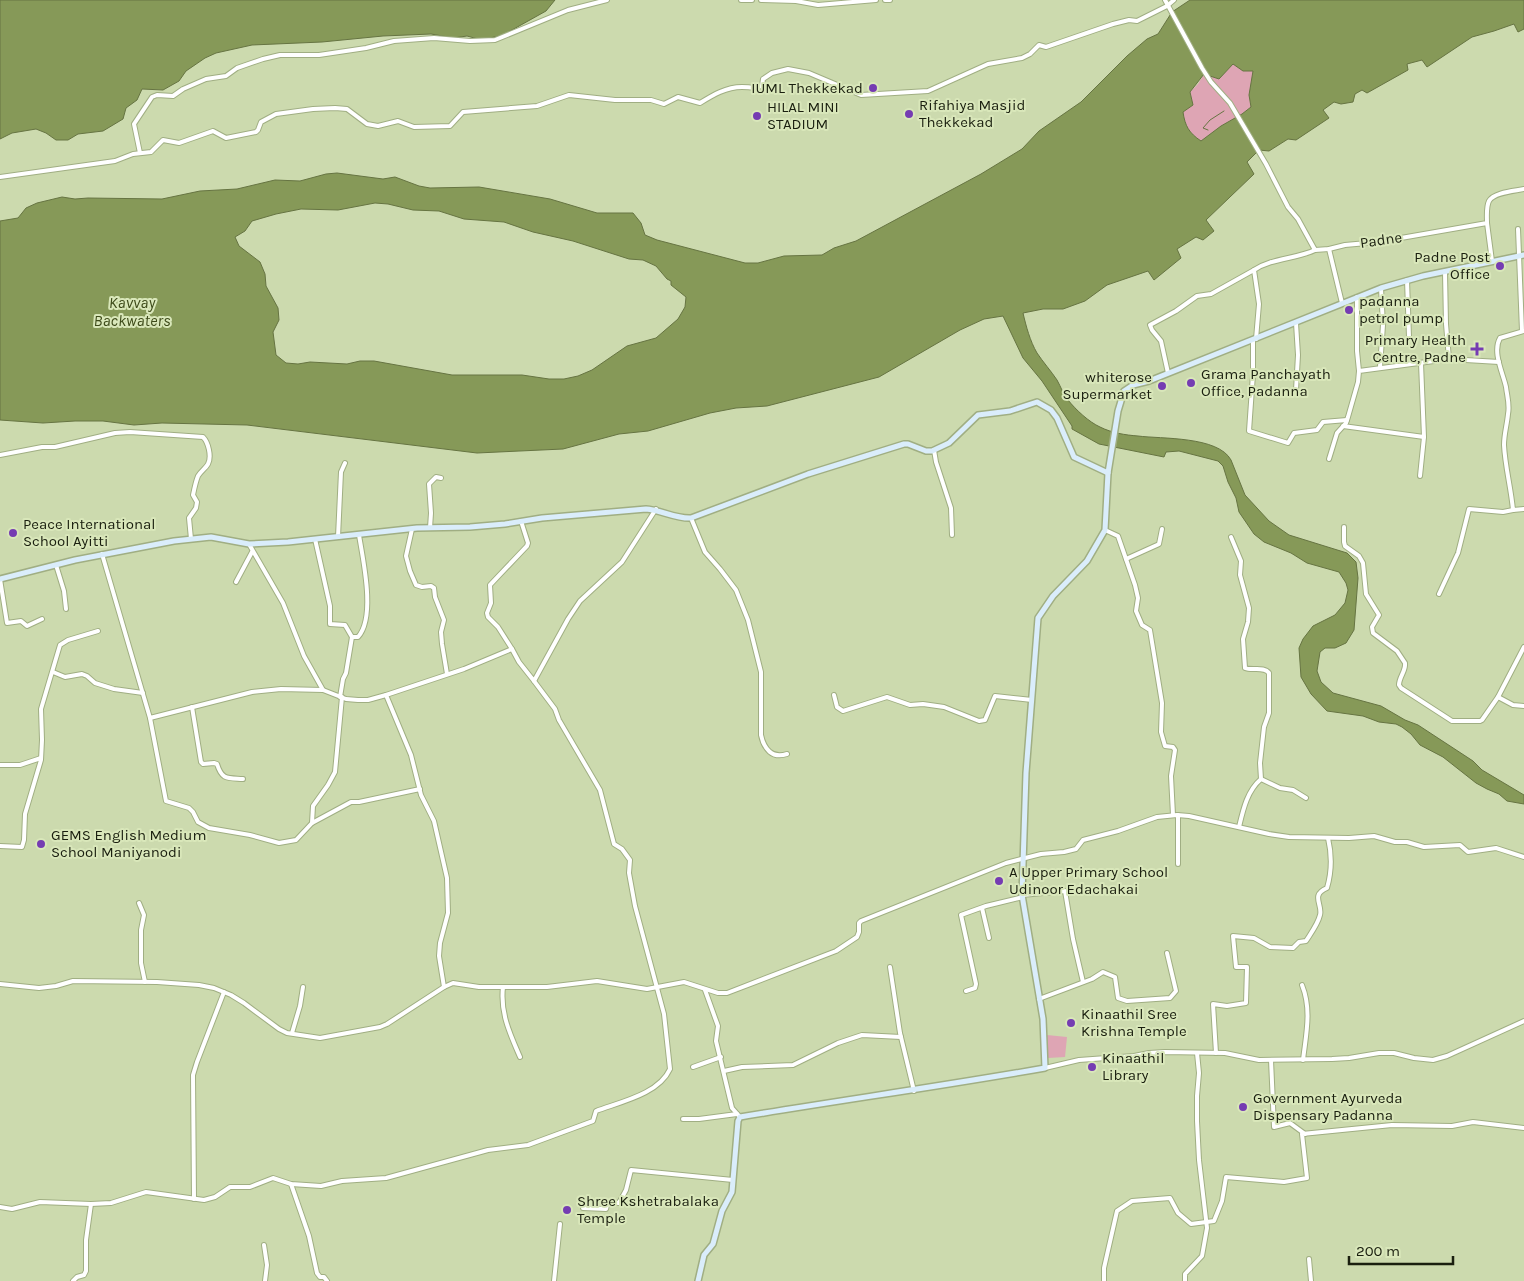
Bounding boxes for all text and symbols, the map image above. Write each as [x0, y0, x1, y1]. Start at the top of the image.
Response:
place label: IUML Thekkekad [751, 79, 863, 97]
marker: IUML Thekkekad [867, 82, 879, 94]
place label: Rifahiya Masjid Thekkekad [919, 96, 1025, 131]
place label: HILAL MINI STADIUM [767, 98, 839, 133]
marker: Rifahiya Masjid Thekkekad [903, 108, 915, 120]
marker: HILAL MINI STADIUM [751, 110, 763, 122]
street label: Padne [1359, 228, 1403, 252]
place label: Padne Post Office [1414, 248, 1490, 283]
marker: Padne Post Office [1494, 260, 1506, 272]
place label: padanna petrol pump [1359, 292, 1443, 327]
water label: Kavvay Backwaters [94, 293, 171, 330]
marker: padanna petrol pump [1343, 304, 1355, 316]
place label: Primary Health Centre, Padne [1365, 331, 1466, 366]
marker: Primary Health Centre, Padne [1470, 342, 1484, 356]
place label: Grama Panchayath Office, Padanna [1201, 365, 1331, 400]
place label: whiterose Supermarket [1062, 368, 1152, 403]
marker: Grama Panchayath Office, Padanna [1185, 377, 1197, 389]
marker: whiterose Supermarket [1156, 380, 1168, 392]
place label: Peace International School Ayitti [23, 515, 155, 550]
marker: Peace International School Ayitti [7, 527, 19, 539]
place label: GEMS English Medium School Maniyanodi [51, 826, 206, 861]
marker: GEMS English Medium School Maniyanodi [35, 838, 47, 850]
place label: A Upper Primary School Udinoor Edachakai [1009, 863, 1168, 898]
marker: A Upper Primary School Udinoor Edachakai [993, 875, 1005, 887]
place label: Kinaathil Sree Krishna Temple [1081, 1005, 1187, 1040]
marker: Kinaathil Sree Krishna Temple [1065, 1017, 1077, 1029]
place label: Kinaathil Library [1102, 1049, 1165, 1084]
marker: Kinaathil Library [1086, 1061, 1098, 1073]
place label: Government Ayurveda Dispensary Padanna [1253, 1089, 1403, 1124]
marker: Government Ayurveda Dispensary Padanna [1237, 1101, 1249, 1113]
place label: Shree Kshetrabalaka Temple [577, 1192, 719, 1227]
marker: Shree Kshetrabalaka Temple [561, 1204, 573, 1216]
scale bar [1349, 1234, 1453, 1266]
text: 200 m [1356, 1242, 1400, 1260]

